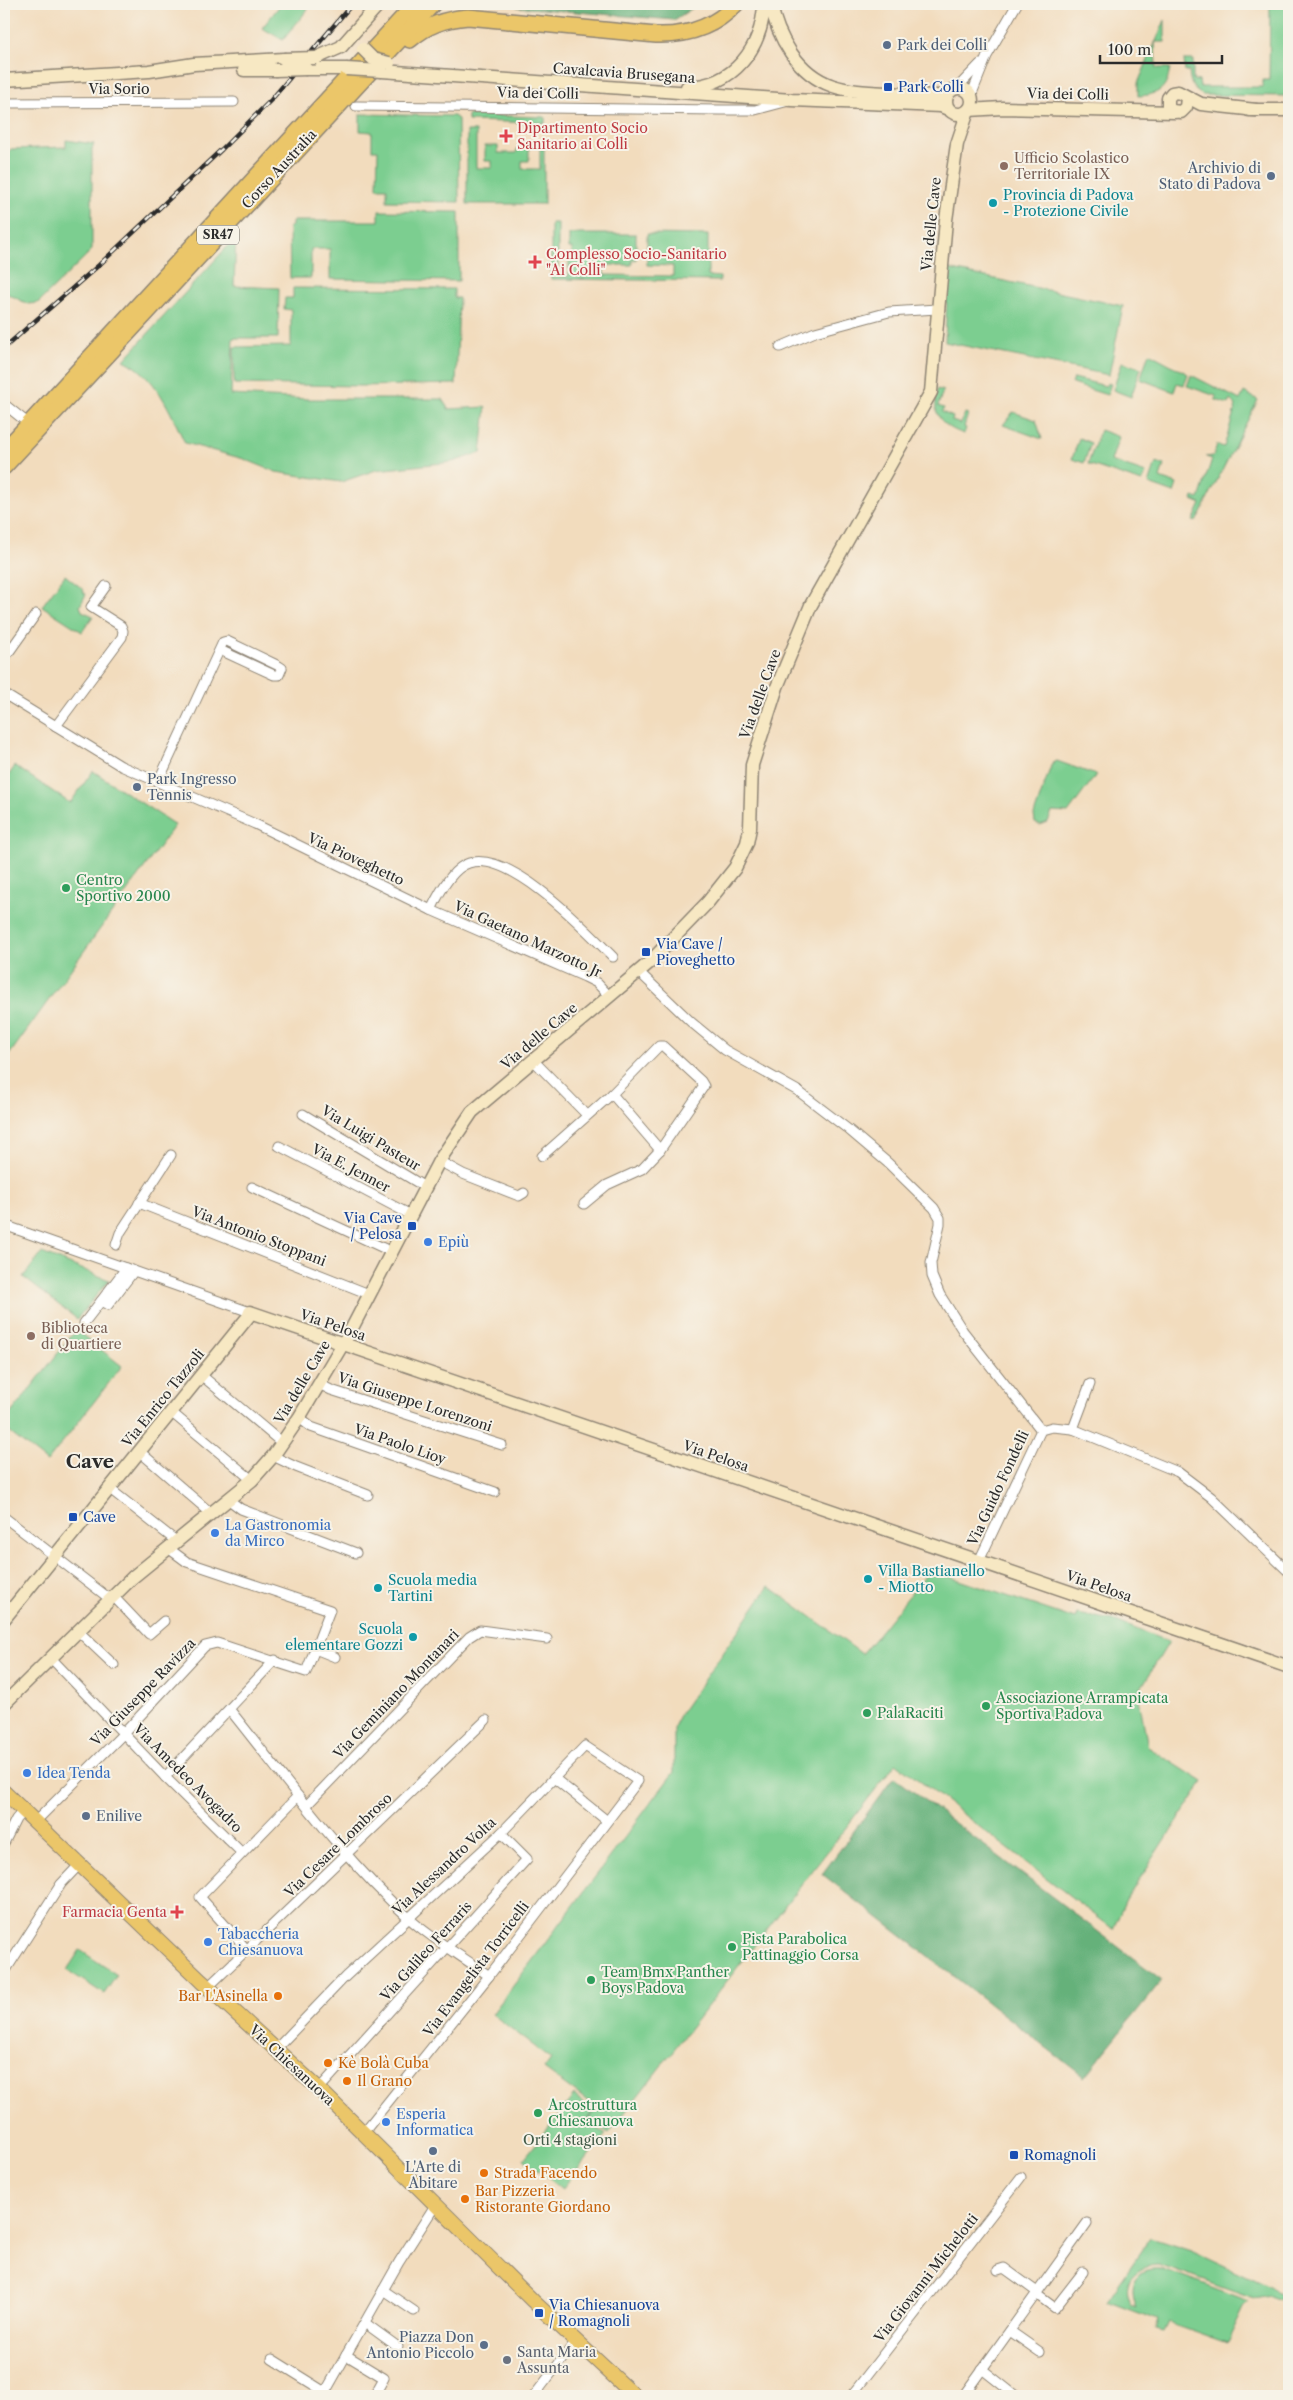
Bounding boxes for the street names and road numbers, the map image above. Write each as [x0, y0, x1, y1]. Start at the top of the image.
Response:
street label: Cavalcavia Brusegana [552, 59, 696, 87]
street label: Via Sorio [87, 80, 150, 98]
street label: Via dei Colli [496, 83, 579, 103]
street label: Via dei Colli [1026, 84, 1109, 104]
street label: Corso Australia [238, 125, 321, 212]
street label: Via delle Cave [917, 176, 945, 273]
road number: SR47 [197, 226, 239, 244]
street label: Via delle Cave [735, 646, 785, 742]
street label: Via Pioveghetto [304, 828, 407, 889]
street label: Via Gaetano Marzotto Jr [450, 896, 605, 981]
street label: Via delle Cave [496, 999, 581, 1074]
street label: Via Luigi Pasteur [317, 1101, 424, 1175]
street label: Via E. Jenner [308, 1139, 393, 1196]
street label: Via Antonio Stoppani [188, 1202, 329, 1270]
street label: Via Pelosa [297, 1305, 369, 1345]
street label: Via delle Cave [269, 1337, 334, 1428]
street label: Via Enrico Tazzoli [117, 1345, 208, 1452]
street label: Via Giuseppe Lorenzoni [335, 1368, 494, 1435]
street label: Via Paolo Lioy [351, 1420, 449, 1468]
street label: Via Guido Fondelli [963, 1427, 1033, 1549]
street label: Via Pelosa [680, 1436, 752, 1476]
street label: Via Pelosa [1063, 1566, 1135, 1606]
street label: Via Geminiano Montanari [329, 1626, 463, 1763]
street label: Via Giuseppe Ravizza [86, 1634, 200, 1750]
street label: Via Amedeo Avogadro [129, 1719, 246, 1836]
street label: Via Cesare Lombroso [280, 1789, 396, 1902]
street label: Via Alessandro Volta [388, 1813, 500, 1919]
street label: Via Galileo Ferraris [376, 1897, 476, 2005]
street label: Via Evangelista Torricelli [419, 1898, 533, 2041]
street label: Via Chiesanuova [245, 2020, 339, 2110]
street label: Via Giovanni Michelotti [870, 2210, 982, 2347]

